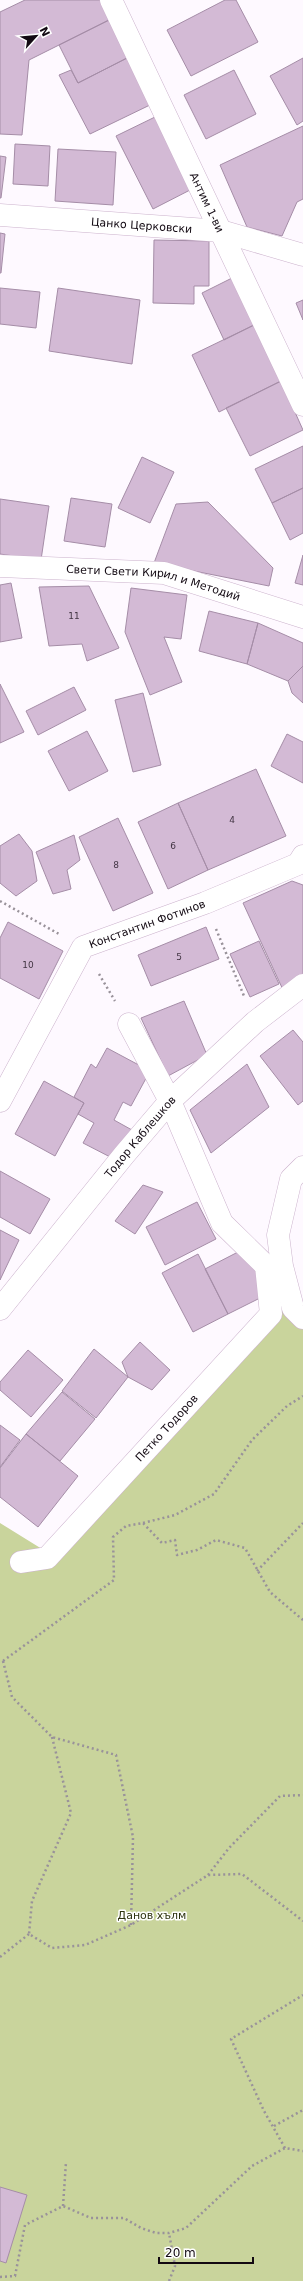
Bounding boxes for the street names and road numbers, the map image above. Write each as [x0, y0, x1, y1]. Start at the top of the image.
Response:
street label: Антим 1-ви [187, 171, 226, 235]
street label: Цанко Церковски [91, 216, 193, 236]
street label: Свети Свети Кирил и Методий [66, 563, 242, 604]
street label: Константин Фотинов [87, 897, 207, 951]
street label: Тодор Каблешков [101, 1093, 178, 1182]
street label: Петко Тодоров [133, 1392, 201, 1464]

